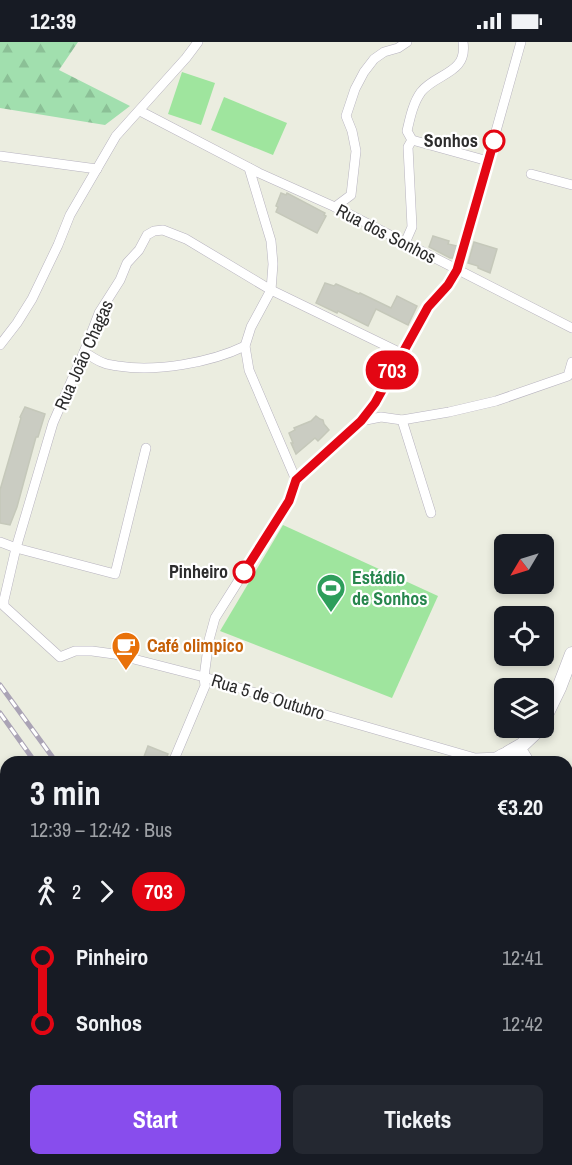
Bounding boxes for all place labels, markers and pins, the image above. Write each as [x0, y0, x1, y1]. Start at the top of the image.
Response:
place label: Sonhos [424, 128, 478, 153]
marker: Sonhos [483, 130, 505, 152]
place label: Pinheiro [169, 559, 228, 584]
marker: Pinheiro [233, 561, 255, 583]
place label: Estádio de Sonhos [352, 565, 427, 611]
sports icon: Estádio de Sonhos [315, 572, 347, 614]
cafe icon: Café olimpico [110, 630, 142, 672]
place label: Café olimpico [147, 633, 244, 658]

